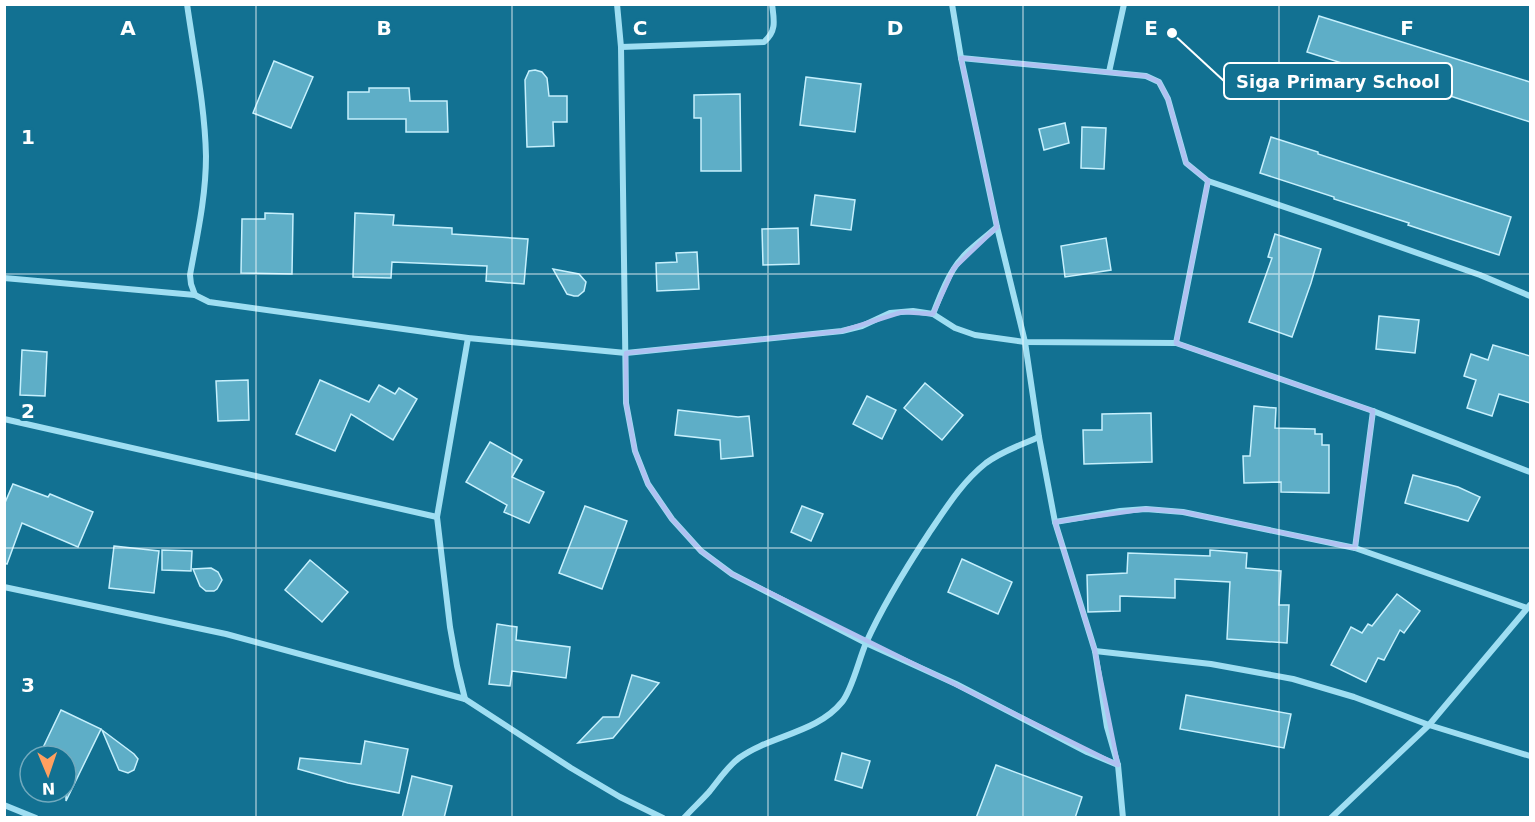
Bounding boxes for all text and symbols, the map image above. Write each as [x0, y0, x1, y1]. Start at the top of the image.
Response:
text: A [120, 16, 136, 40]
text: B [376, 16, 392, 40]
text: C [633, 16, 647, 40]
text: D [887, 16, 903, 40]
text: E [1144, 16, 1158, 40]
text: F [1400, 16, 1414, 40]
callout: Siga Primary School [1224, 63, 1452, 99]
text: Siga Primary School [1236, 71, 1440, 92]
text: 1 [21, 125, 35, 149]
text: 2 [21, 399, 35, 423]
text: 3 [21, 673, 35, 697]
north arrow [18, 744, 78, 804]
text: N [41, 779, 56, 798]

